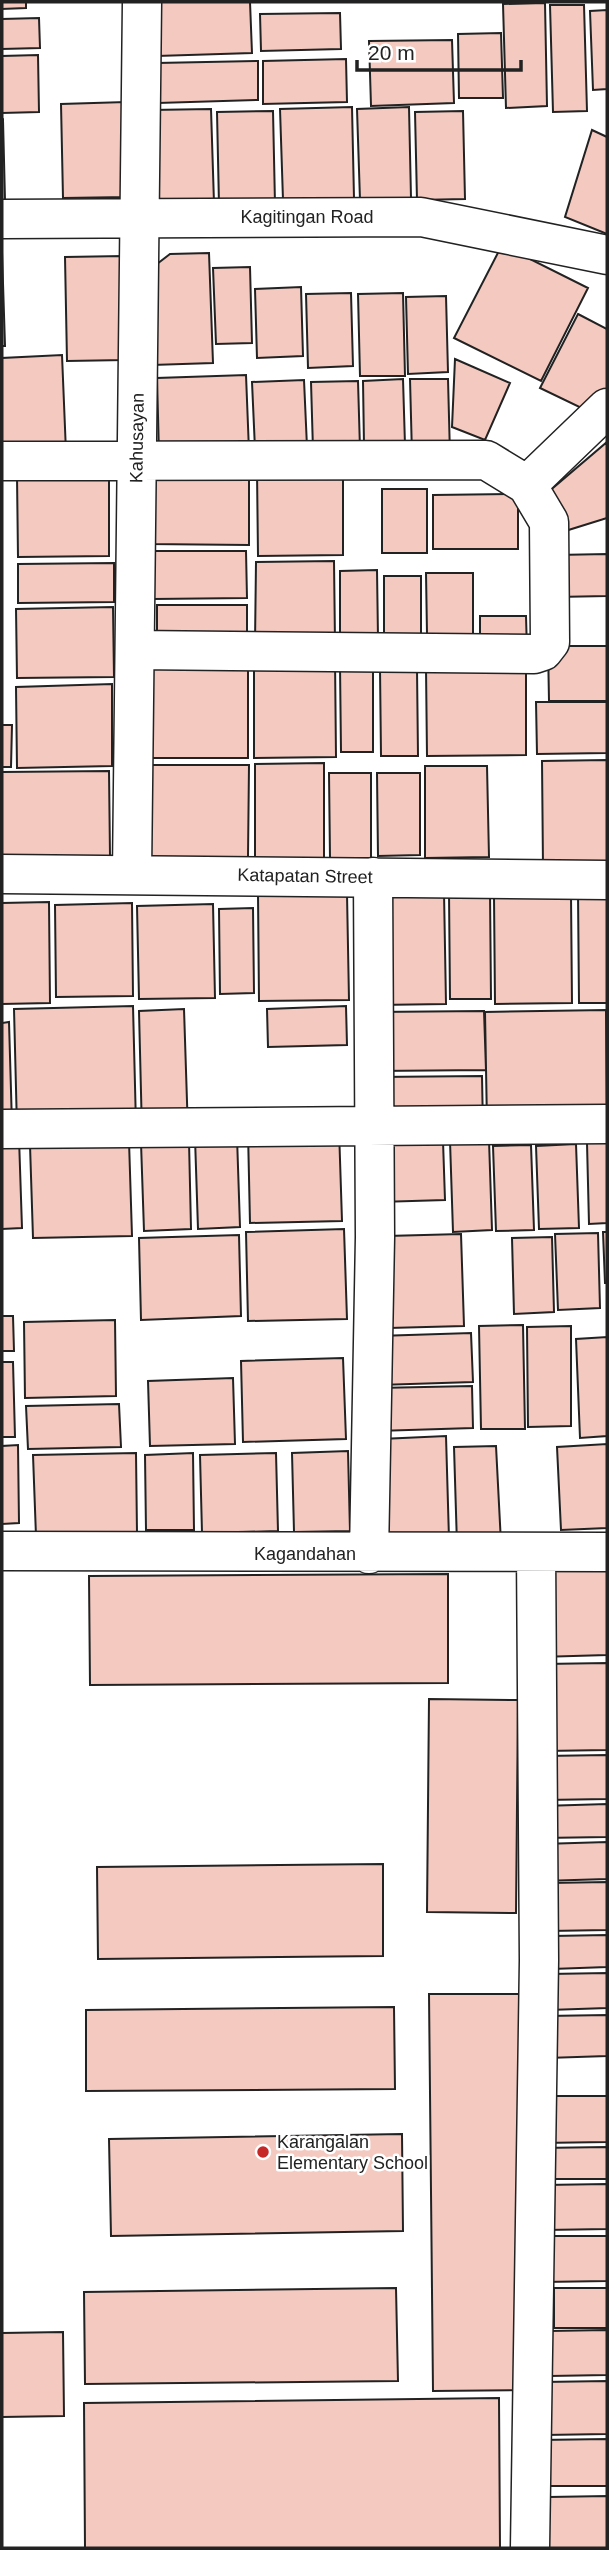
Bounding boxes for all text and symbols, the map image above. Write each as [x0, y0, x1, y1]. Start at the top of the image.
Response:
scale bar [357, 28, 522, 72]
text: 20 m [368, 41, 415, 64]
street label: Kagitingan Road [240, 207, 374, 227]
street label: Kahusayan [126, 393, 148, 483]
street label: Katapatan Street [237, 865, 373, 887]
street label: Kagandahan [254, 1544, 356, 1564]
place label: Karangalan Elementary School [277, 2132, 428, 2173]
marker: Karangalan Elementary School [255, 2144, 271, 2160]

